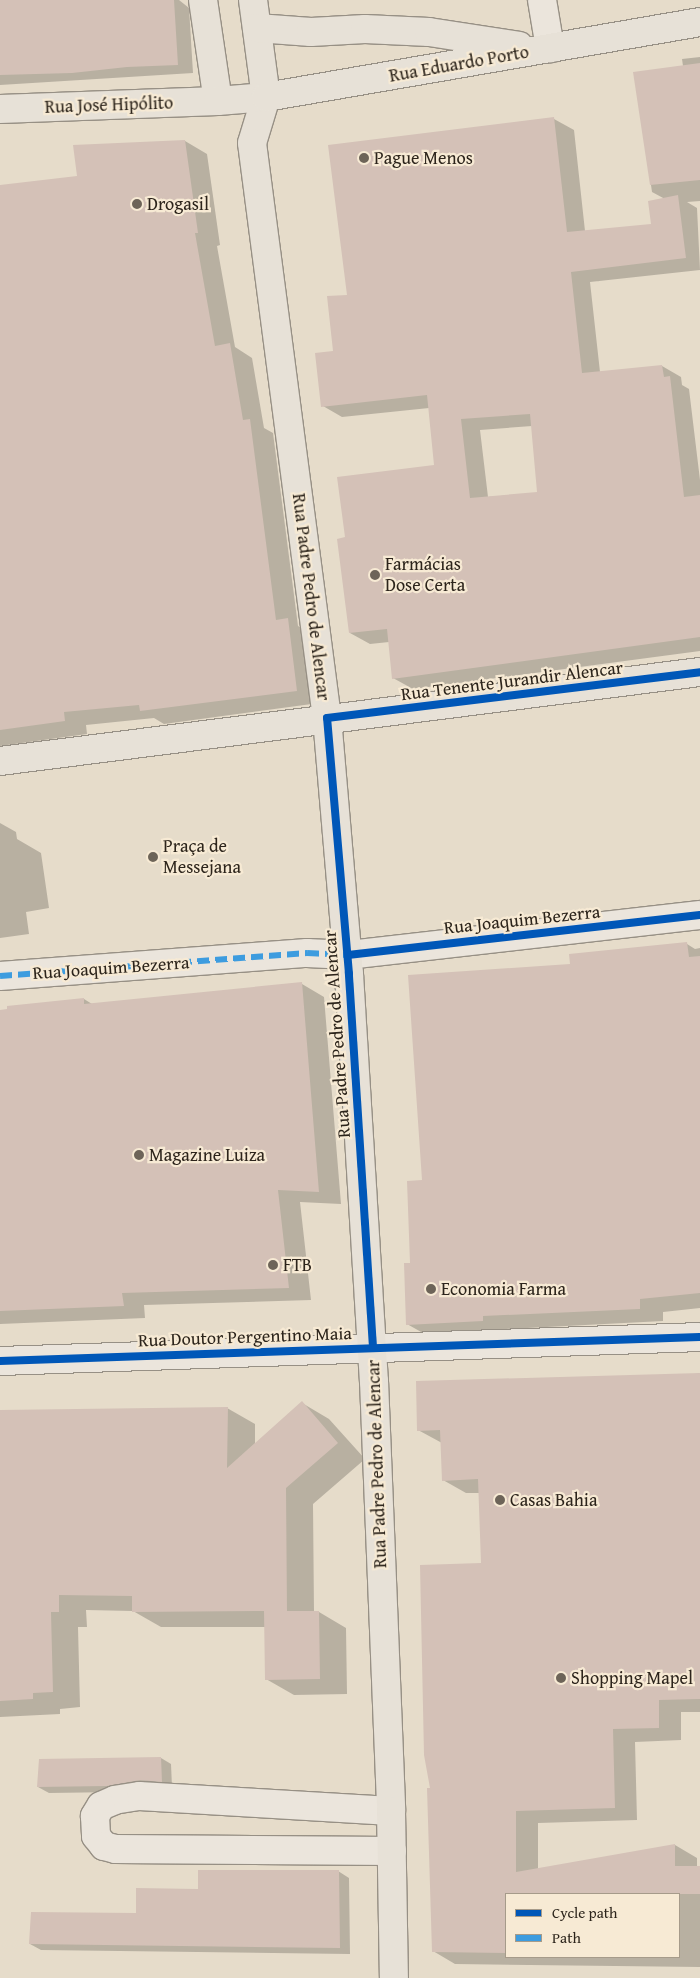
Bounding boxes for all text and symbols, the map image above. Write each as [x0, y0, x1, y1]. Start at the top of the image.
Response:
street label: Rua Eduardo Porto [388, 41, 530, 87]
street label: Rua José Hipólito [44, 92, 174, 118]
place label: Pague Menos [374, 147, 473, 169]
marker: Pague Menos [358, 152, 370, 164]
place label: Drogasil [147, 193, 209, 215]
marker: Drogasil [131, 198, 143, 210]
street label: Rua Padre Pedro de Alencar [288, 492, 334, 702]
place label: Farmácias Dose Certa [385, 554, 465, 596]
marker: Farmácias Dose Certa [369, 569, 381, 581]
street label: Rua Tenente Jurandir Alencar [400, 657, 624, 705]
place label: Praça de Messejana [163, 836, 241, 879]
marker: Praça de Messejana [147, 851, 159, 863]
street label: Rua Joaquim Bezerra [443, 901, 601, 939]
street label: Rua Padre Pedro de Alencar [319, 929, 355, 1139]
street label: Rua Joaquim Bezerra [32, 952, 190, 984]
place label: Magazine Luiza [149, 1144, 265, 1166]
marker: Magazine Luiza [133, 1149, 145, 1161]
place label: FTB [283, 1254, 312, 1276]
marker: FTB [267, 1259, 279, 1271]
place label: Economia Farma [441, 1278, 566, 1300]
marker: Economia Farma [425, 1283, 437, 1295]
street label: Rua Doutor Pergentino Maia [138, 1322, 352, 1352]
street label: Rua Padre Pedro de Alencar [363, 1359, 391, 1569]
place label: Casas Bahia [510, 1489, 597, 1511]
marker: Casas Bahia [494, 1494, 506, 1506]
place label: Shopping Mapel [571, 1667, 693, 1689]
marker: Shopping Mapel [555, 1672, 567, 1684]
legend [505, 1893, 680, 1958]
text: Cycle path [552, 1902, 618, 1923]
text: Path [552, 1927, 581, 1948]

